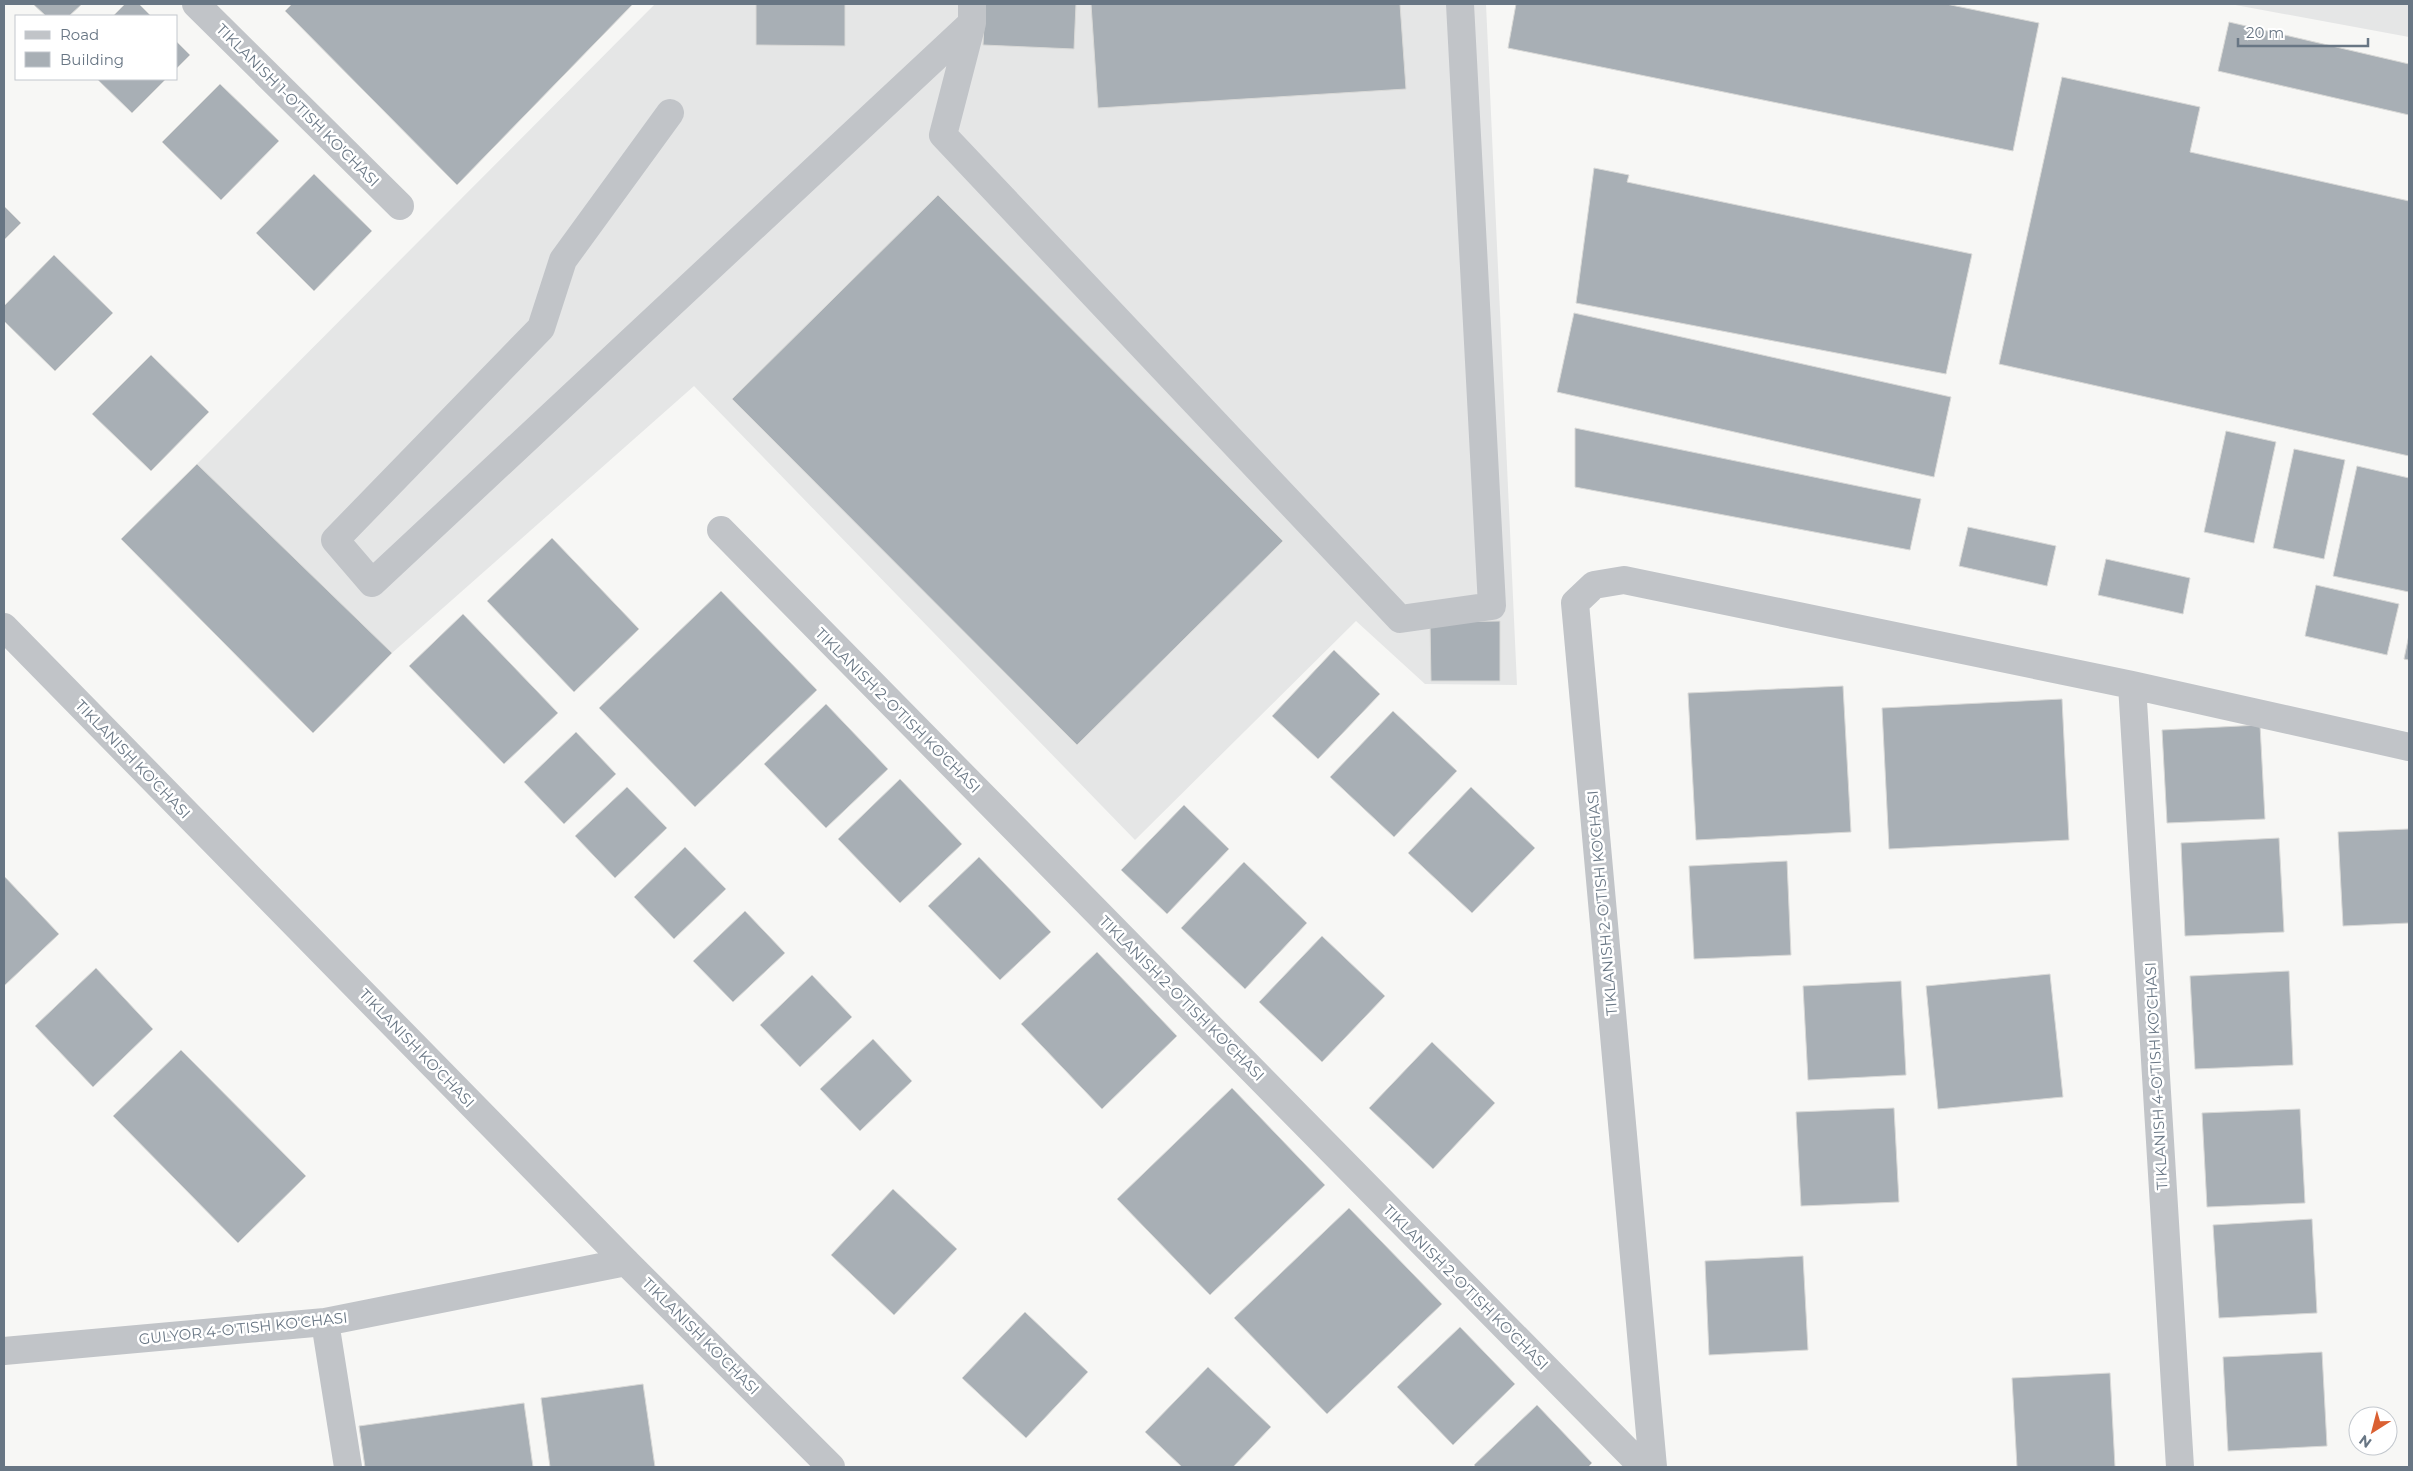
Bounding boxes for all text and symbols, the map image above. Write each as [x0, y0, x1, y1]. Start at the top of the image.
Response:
legend [15, 15, 178, 80]
scale bar [2238, 15, 2368, 47]
street label: TIKLANISH 1-O'TISH KO'CHASI [212, 19, 384, 191]
text: 20 m [2246, 23, 2284, 42]
text: Road [60, 25, 99, 44]
text: Building [60, 50, 124, 69]
street label: TIKLANISH 2-O'TISH KO'CHASI [811, 623, 985, 797]
street label: TIKLANISH KO'CHASI [71, 696, 195, 822]
street label: TIKLANISH 2-O'TISH KO'CHASI [1583, 790, 1621, 1016]
street label: TIKLANISH 2-O'TISH KO'CHASI [1095, 911, 1269, 1085]
street label: TIKLANISH 4-O'TISH KO‘CHASI [2141, 962, 2171, 1190]
street label: TIKLANISH KO'CHASI [355, 985, 479, 1111]
street label: TIKLANISH 2-O'TISH KO'CHASI [1379, 1200, 1553, 1374]
street label: TIKLANISH KO'CHASI [638, 1273, 764, 1399]
street label: GULYOR 4-O'TISH KO'CHASI [138, 1308, 348, 1348]
north arrow [2348, 1406, 2398, 1456]
text: N [2355, 1431, 2375, 1452]

